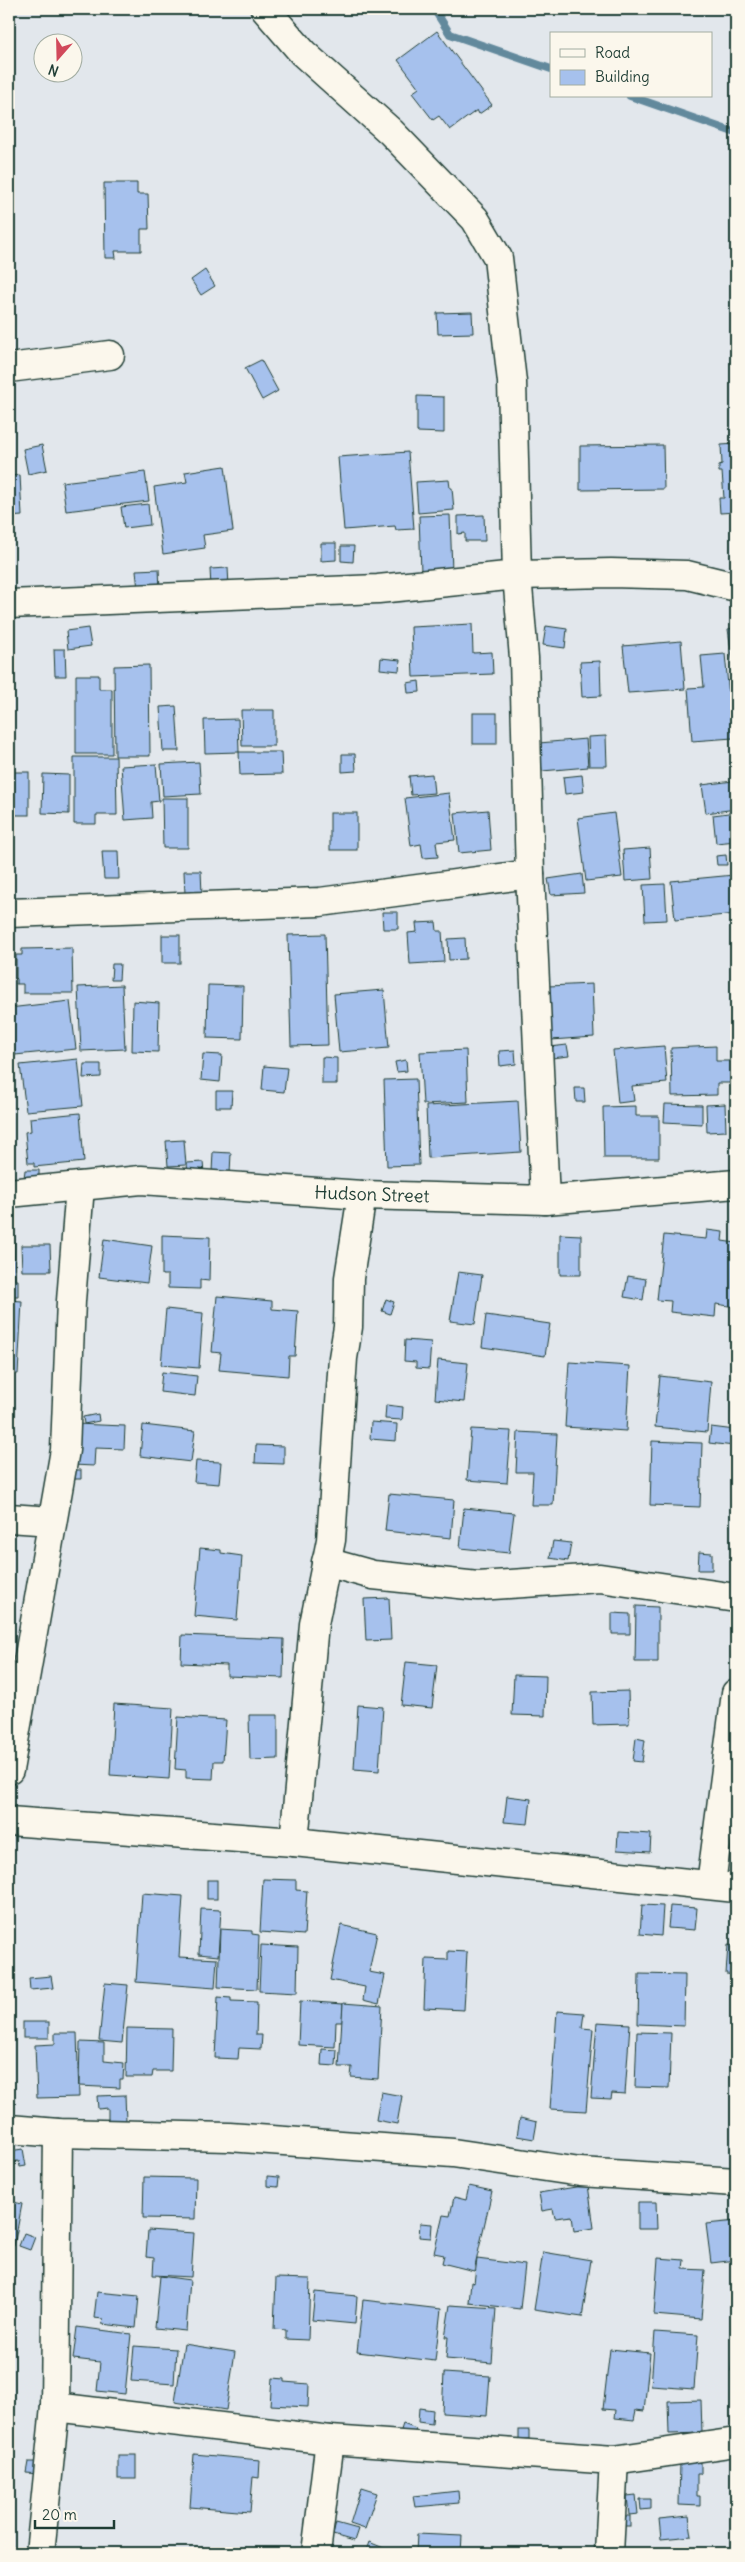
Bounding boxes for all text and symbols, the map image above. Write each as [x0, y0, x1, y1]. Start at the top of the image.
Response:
north arrow [32, 32, 82, 82]
legend [550, 32, 712, 98]
text: Road [595, 43, 630, 62]
text: N [46, 60, 61, 80]
text: Building [595, 67, 650, 86]
street label: Hudson Street [314, 1181, 430, 1207]
scale bar [35, 2497, 114, 2529]
text: 20 m [42, 2505, 77, 2524]

